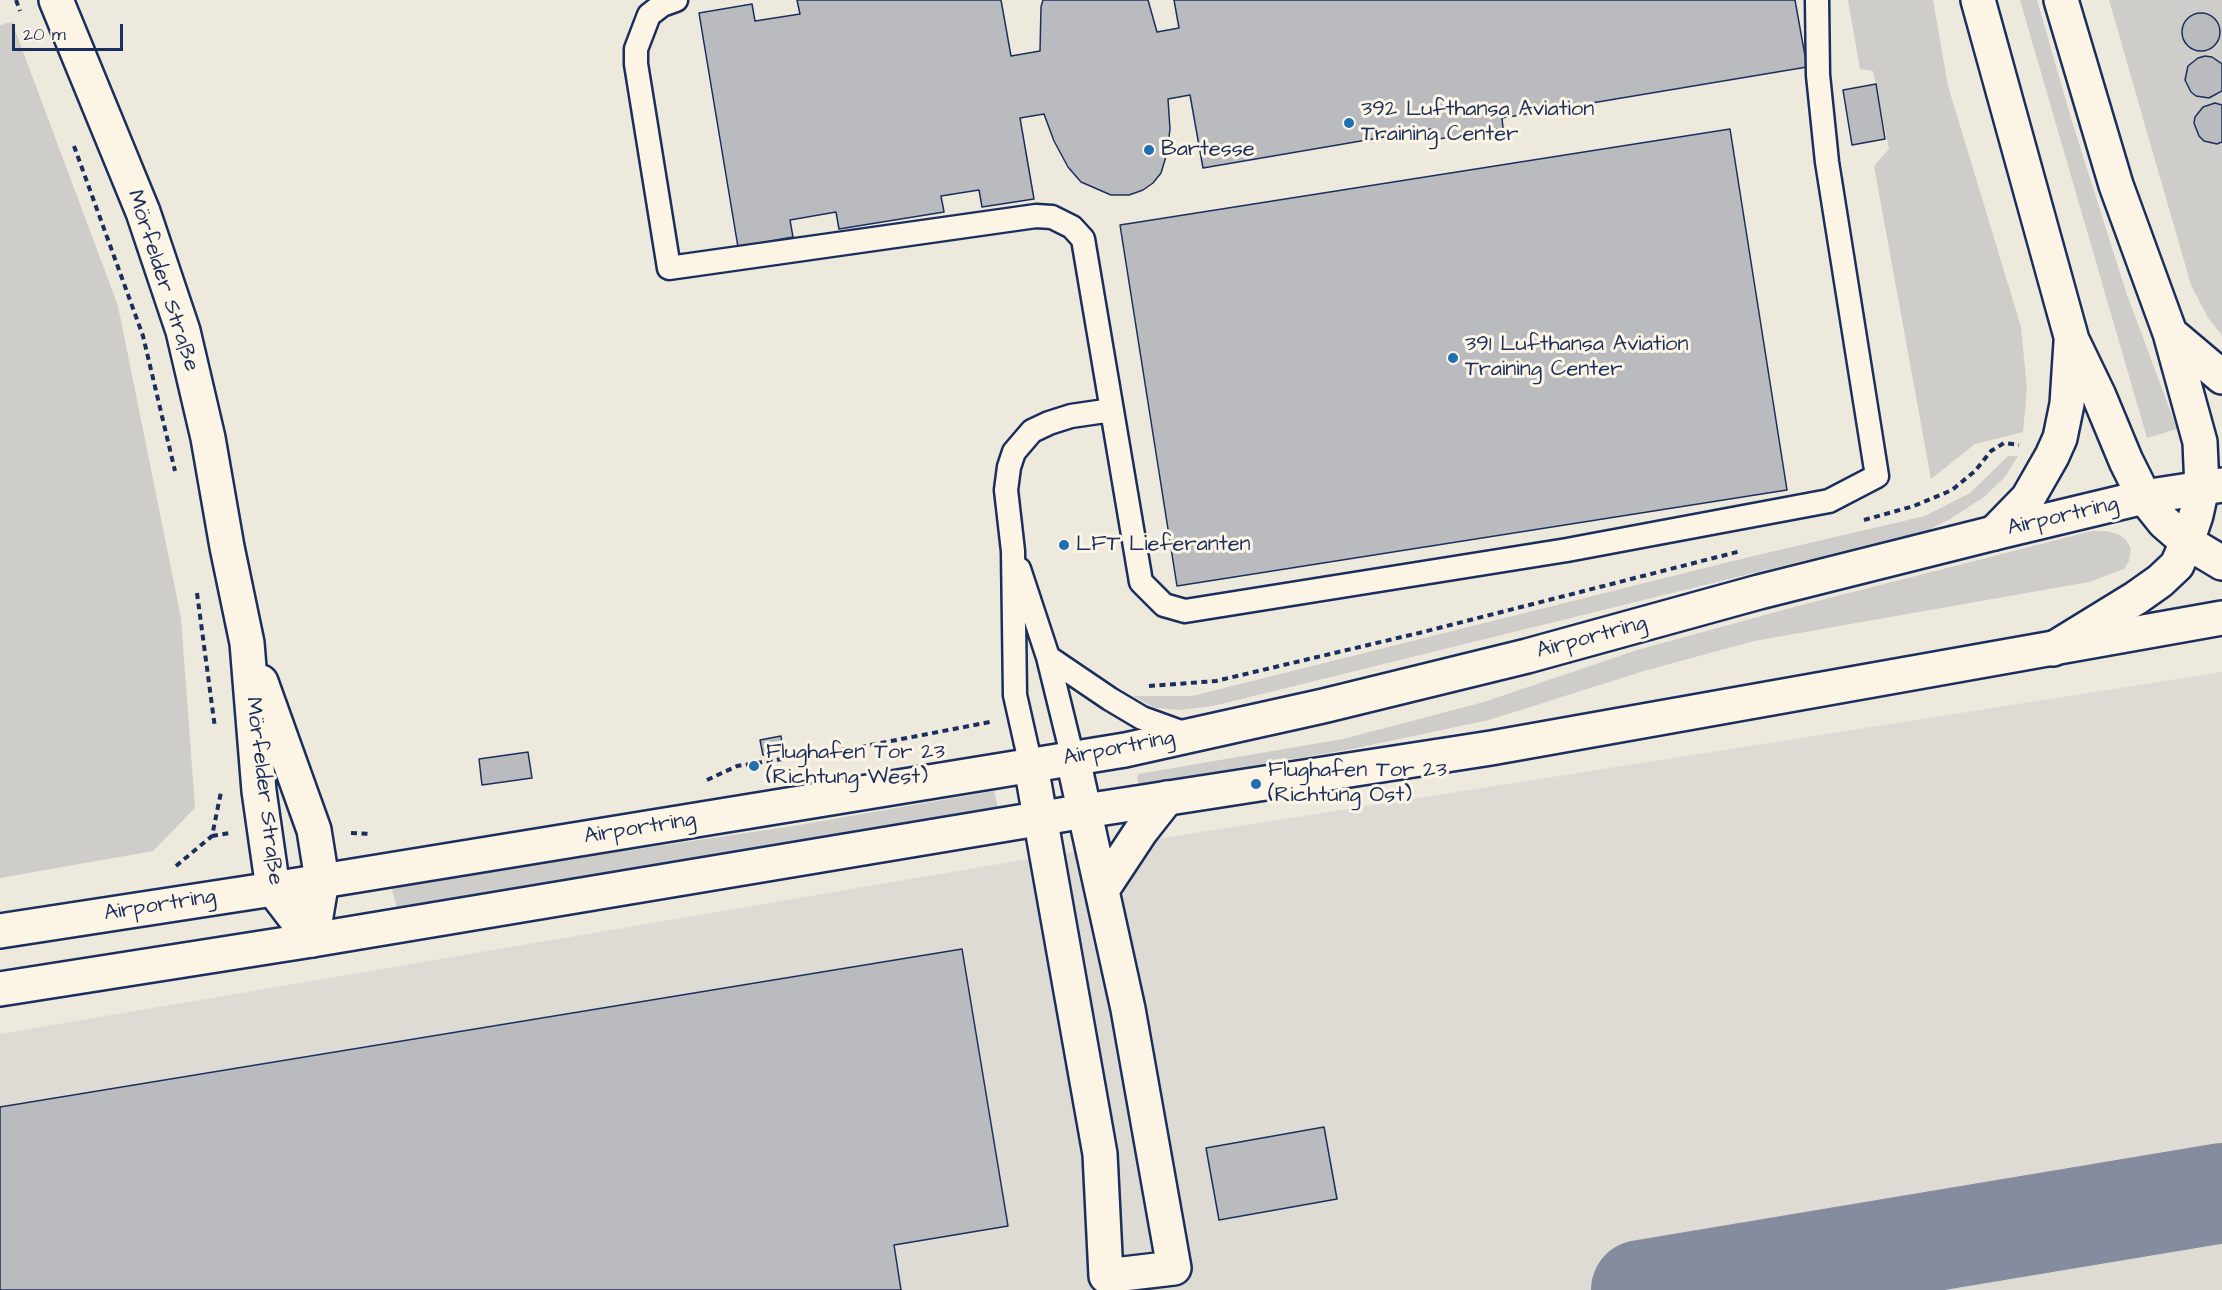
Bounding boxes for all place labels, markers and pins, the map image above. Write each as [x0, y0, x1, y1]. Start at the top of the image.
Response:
place label: 392 Lufthansa Aviation Training Center [1361, 97, 1594, 148]
marker: 392 Lufthansa Aviation Training Center [1342, 116, 1356, 130]
place label: Bartesse [1161, 137, 1255, 163]
marker: Bartesse [1142, 143, 1156, 157]
place label: 391 Lufthansa Aviation Training Center [1465, 332, 1688, 384]
marker: 391 Lufthansa Aviation Training Center [1446, 351, 1460, 365]
place label: LFT Lieferanten [1076, 532, 1251, 558]
marker: LFT Lieferanten [1057, 538, 1071, 552]
place label: Flughafen Tor 23 (Richtung West) [766, 740, 945, 792]
place label: Flughafen Tor 23 (Richtung Ost) [1268, 758, 1447, 810]
marker: Flughafen Tor 23 (Richtung West) [747, 759, 761, 773]
marker: Flughafen Tor 23 (Richtung Ost) [1249, 777, 1263, 791]

